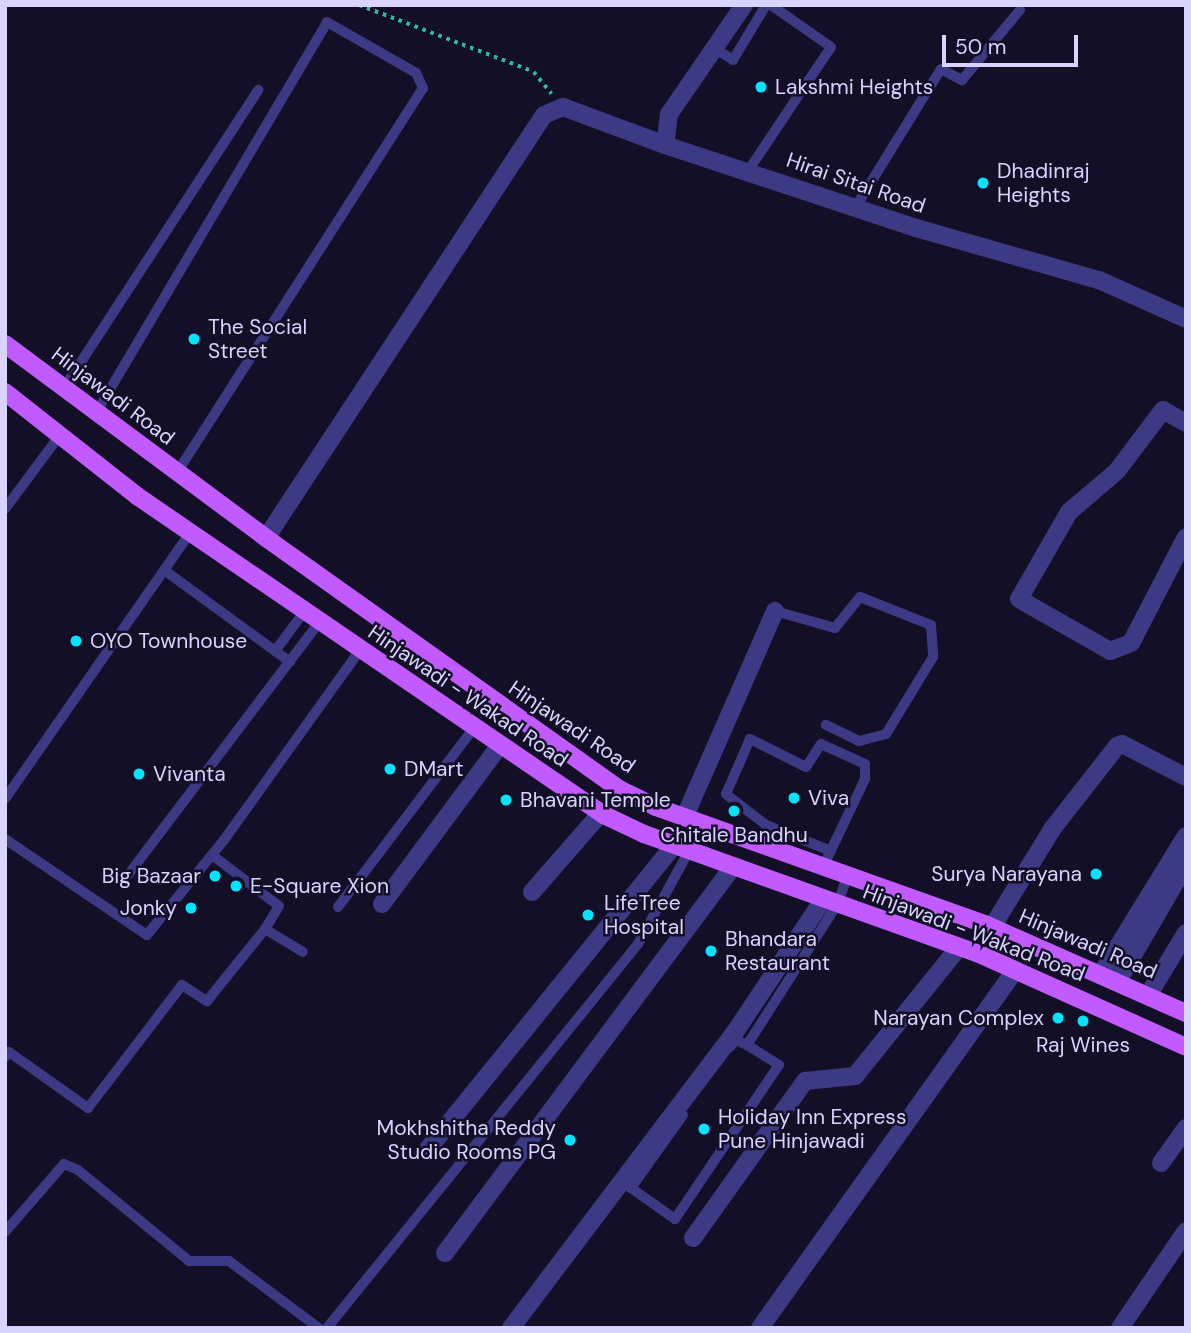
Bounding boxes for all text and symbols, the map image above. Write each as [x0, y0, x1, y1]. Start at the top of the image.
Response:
scale bar [946, 21, 1082, 65]
text: 50 m [955, 33, 1006, 61]
place label: Lakshmi Heights [775, 74, 933, 100]
marker: Lakshmi Heights [753, 79, 769, 95]
street label: Hirai Sitai Road [783, 147, 929, 219]
place label: Dhadinraj Heights [997, 158, 1090, 208]
marker: Dhadinraj Heights [975, 175, 991, 191]
place label: The Social Street [208, 314, 307, 364]
marker: The Social Street [186, 331, 202, 347]
street label: Hinjawadi Road [47, 342, 179, 450]
street label: Hinjawadi - Wakad Road [363, 620, 573, 772]
place label: OYO Townhouse [90, 628, 247, 654]
marker: OYO Townhouse [68, 633, 84, 649]
street label: Hinjawadi Road [504, 675, 640, 779]
place label: DMart [404, 756, 464, 782]
place label: Vivanta [153, 761, 226, 787]
marker: DMart [382, 761, 398, 777]
marker: Vivanta [131, 766, 147, 782]
place label: Viva [808, 785, 849, 811]
place label: Bhavani Temple [520, 787, 671, 813]
marker: Viva [786, 790, 802, 806]
marker: Bhavani Temple [498, 792, 514, 808]
marker: Chitale Bandhu [726, 803, 742, 819]
place label: Chitale Bandhu [660, 822, 808, 848]
place label: Surya Narayana [931, 861, 1082, 887]
place label: Big Bazaar [102, 863, 201, 889]
marker: Surya Narayana [1088, 866, 1104, 882]
marker: Big Bazaar [207, 868, 223, 884]
place label: E-Square Xion [250, 873, 389, 899]
marker: E-Square Xion [228, 878, 244, 894]
street label: Hinjawadi - Wakad Road [859, 879, 1089, 987]
place label: LifeTree Hospital [604, 890, 684, 940]
place label: Jonky [120, 895, 177, 921]
marker: Jonky [183, 900, 199, 916]
street label: Hinjawadi Road [1015, 904, 1161, 984]
marker: LifeTree Hospital [578, 905, 598, 925]
place label: Bhandara Restaurant [725, 926, 830, 976]
marker: Bhandara Restaurant [703, 943, 719, 959]
place label: Narayan Complex [873, 1005, 1044, 1031]
marker: Narayan Complex [1050, 1010, 1066, 1026]
marker: Raj Wines [1075, 1013, 1091, 1029]
place label: Raj Wines [1036, 1032, 1130, 1058]
place label: Holiday Inn Express Pune Hinjawadi [718, 1104, 906, 1154]
place label: Mokhshitha Reddy Studio Rooms PG [376, 1115, 556, 1165]
marker: Holiday Inn Express Pune Hinjawadi [696, 1121, 712, 1137]
marker: Mokhshitha Reddy Studio Rooms PG [562, 1132, 578, 1148]

